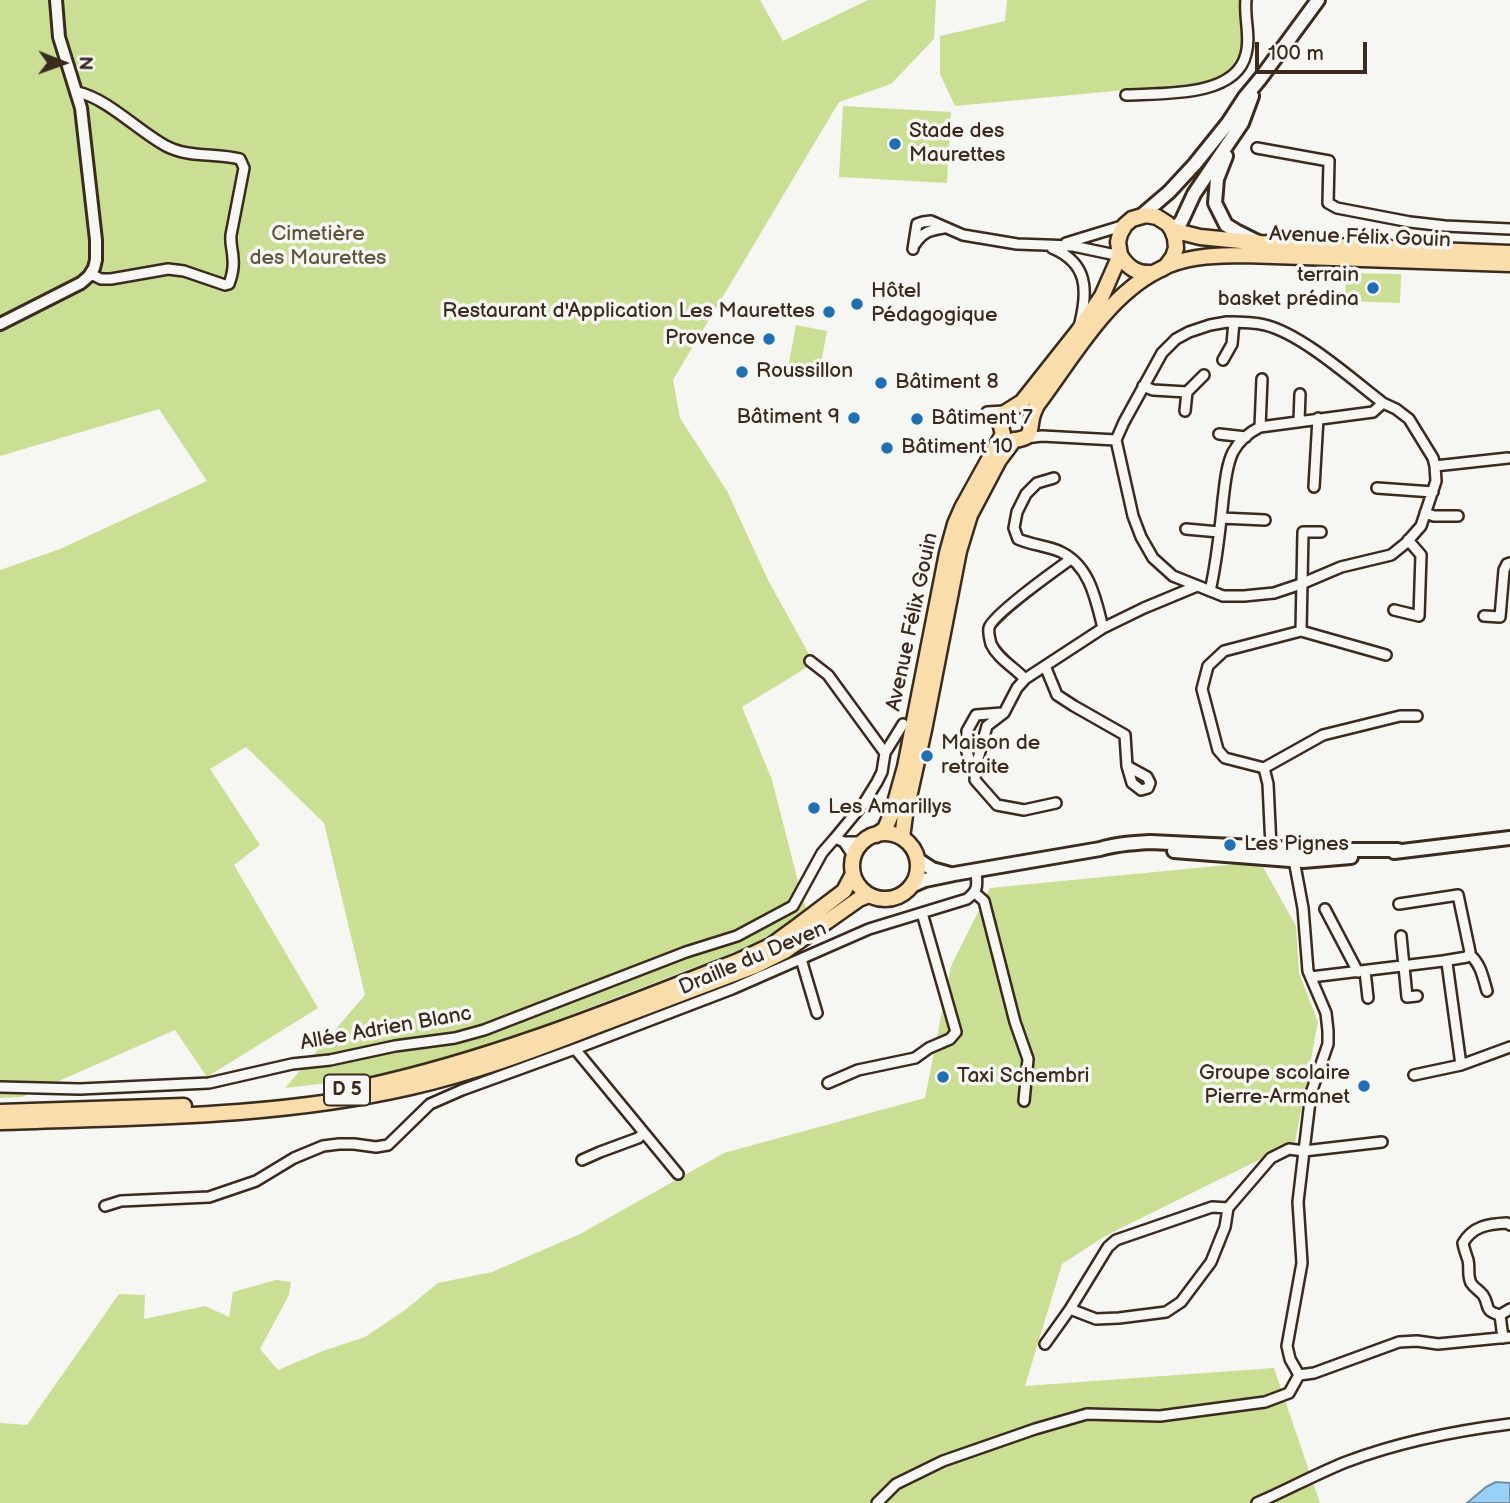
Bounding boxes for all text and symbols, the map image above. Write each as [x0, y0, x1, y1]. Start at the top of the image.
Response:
north arrow [28, 28, 98, 98]
scale bar [1258, 28, 1370, 72]
text: 100 m [1268, 41, 1324, 66]
text: N [73, 56, 96, 71]
place label: Stade des Maurettes [909, 119, 1005, 169]
marker: Stade des Maurettes [887, 136, 903, 152]
park label: Cimetière des Maurettes [250, 222, 386, 272]
street label: Avenue Félix Gouin [1269, 222, 1451, 254]
place label: terrain basket prédina [1218, 263, 1359, 313]
place label: Hôtel Pédagogique [871, 279, 997, 329]
marker: terrain basket prédina [1365, 280, 1381, 296]
marker: Hôtel Pédagogique [849, 296, 865, 312]
place label: Restaurant d'Application Les Maurettes [442, 299, 815, 325]
marker: Restaurant d'Application Les Maurettes [821, 304, 837, 320]
place label: Provence [665, 326, 755, 352]
marker: Provence [761, 331, 777, 347]
place label: Roussillon [756, 359, 853, 385]
marker: Roussillon [734, 364, 750, 380]
place label: Bâtiment 8 [895, 370, 999, 396]
marker: Bâtiment 8 [873, 375, 889, 391]
place label: Bâtiment 9 [736, 405, 840, 431]
place label: Bâtiment 7 [931, 406, 1033, 432]
marker: Bâtiment 9 [846, 410, 862, 426]
marker: Bâtiment 7 [909, 411, 925, 427]
place label: Bâtiment 10 [901, 435, 1013, 461]
marker: Bâtiment 10 [879, 440, 895, 456]
street label: Avenue Félix Gouin [882, 531, 944, 713]
place label: Maison de retraite [941, 731, 1040, 781]
marker: Maison de retraite [919, 748, 935, 764]
place label: Les Amarillys [828, 795, 952, 821]
marker: Les Amarillys [806, 800, 822, 816]
place label: Les Pignes [1244, 832, 1349, 858]
marker: Les Pignes [1222, 837, 1238, 853]
street label: Draille du Deven [676, 917, 830, 1001]
street label: Allée Adrien Blanc [298, 1002, 474, 1056]
place label: Groupe scolaire Pierre-Armanet [1199, 1061, 1350, 1111]
place label: Taxi Schembri [957, 1064, 1090, 1090]
marker: Taxi Schembri [935, 1069, 951, 1085]
road number: D 5 [324, 1074, 370, 1106]
marker: Groupe scolaire Pierre-Armanet [1356, 1078, 1372, 1094]

